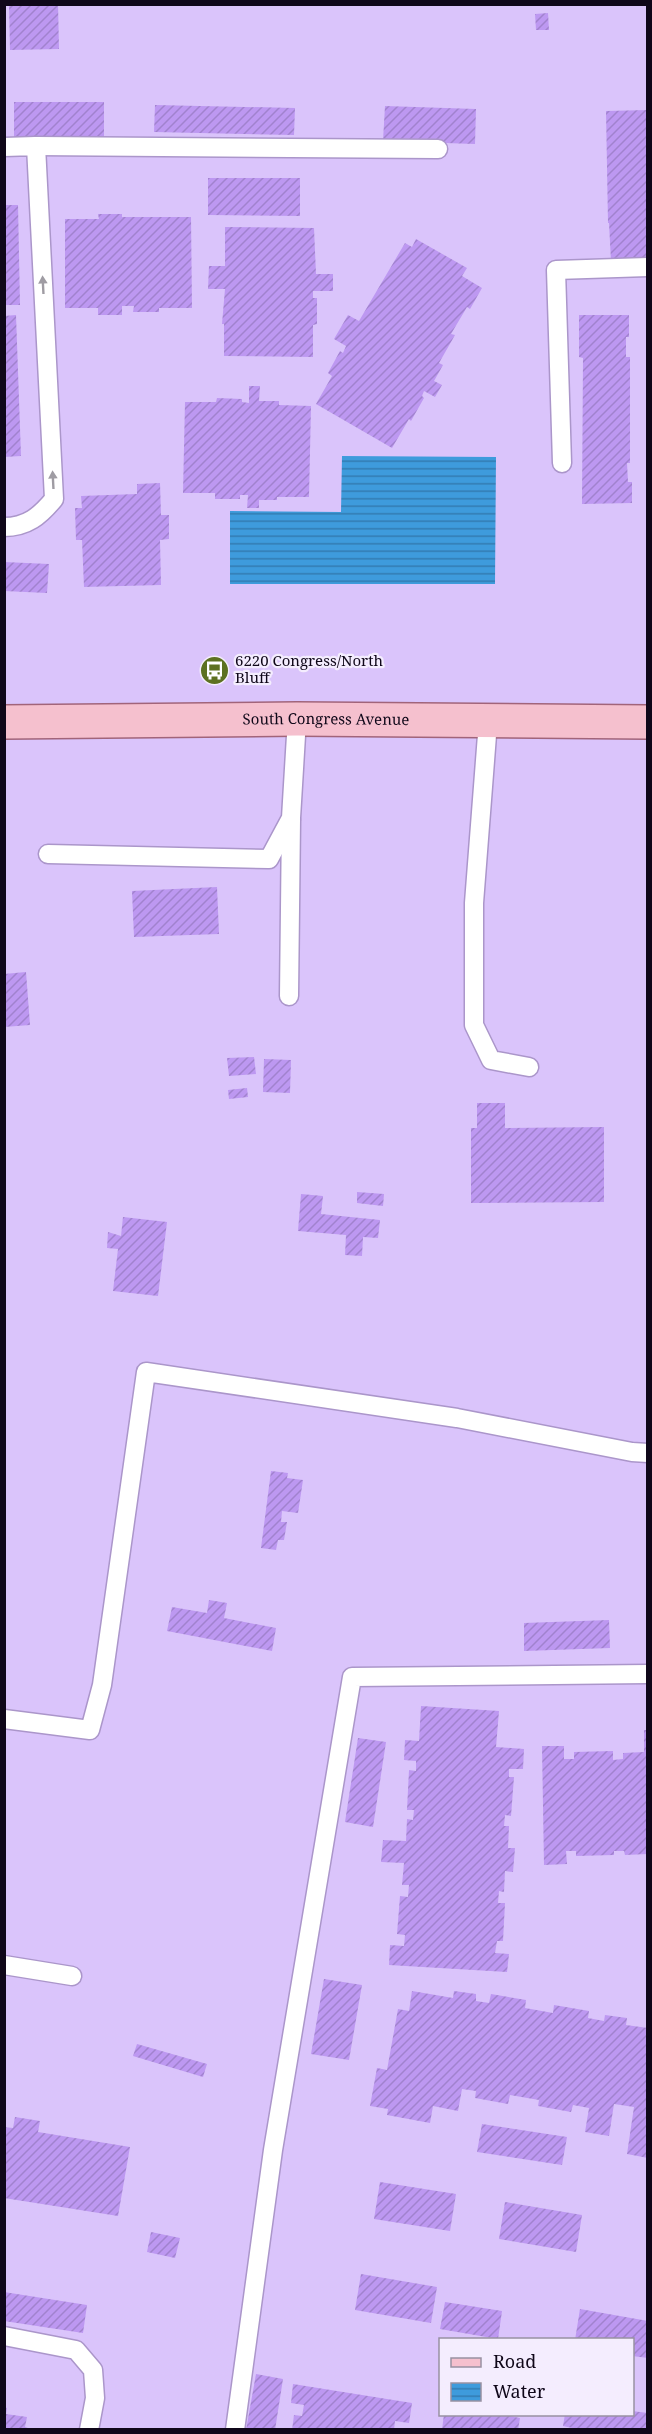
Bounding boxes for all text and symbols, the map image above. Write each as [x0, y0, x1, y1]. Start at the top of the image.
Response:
one-way arrow [39, 275, 48, 294]
one-way arrow [48, 470, 57, 489]
place label: 6220 Congress/North Bluff [235, 650, 383, 687]
bus stop icon: 6220 Congress/North Bluff [198, 654, 230, 686]
street label: South Congress Avenue [242, 708, 410, 729]
legend [439, 2338, 634, 2416]
text: Road [493, 2349, 536, 2373]
text: Water [493, 2379, 546, 2403]

